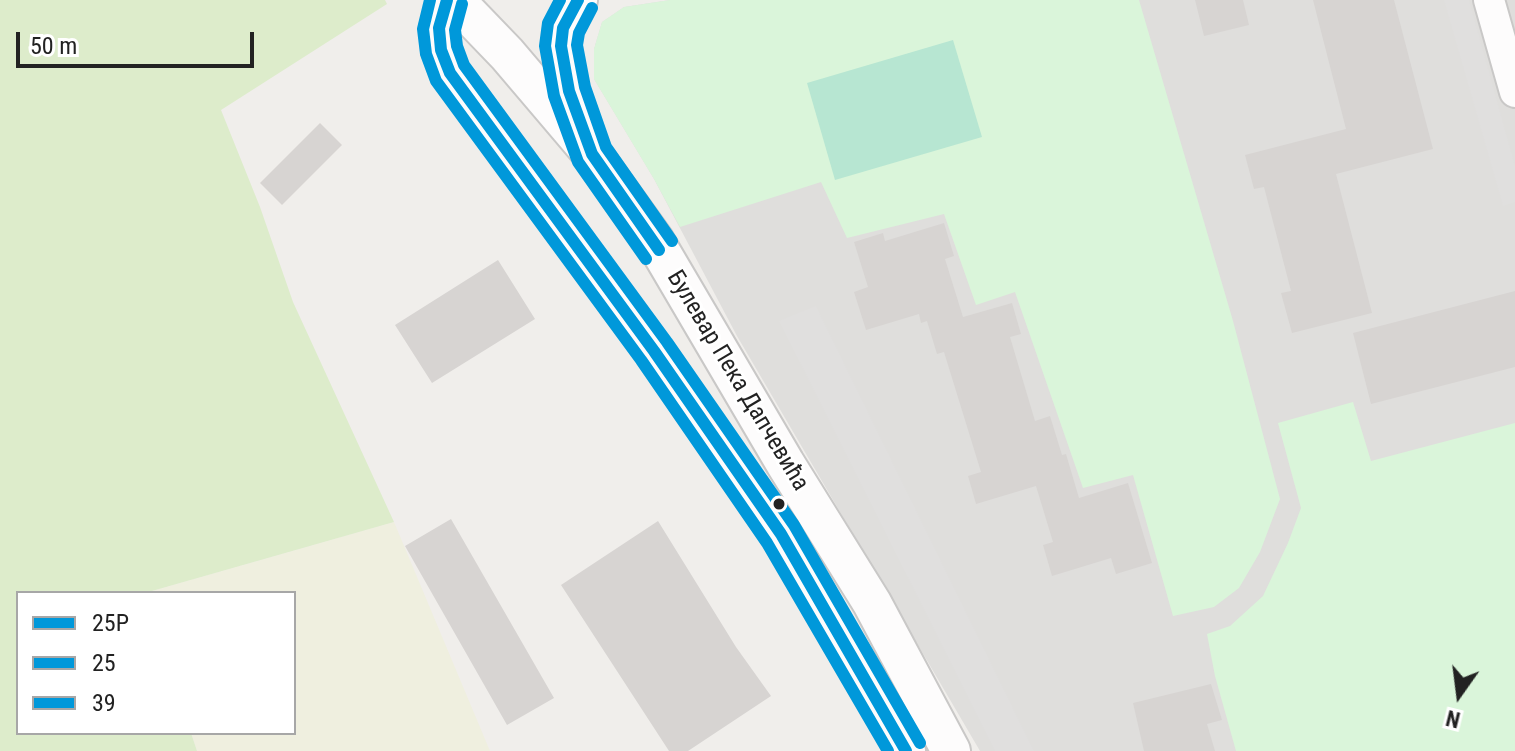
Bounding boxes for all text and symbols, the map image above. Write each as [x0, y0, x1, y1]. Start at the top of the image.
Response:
scale bar [20, 16, 258, 66]
text: 50 m [30, 32, 77, 60]
street label: Булевар Пека Дапчевића [660, 266, 814, 496]
unlabelled marker [771, 496, 787, 512]
legend [16, 591, 296, 735]
text: 25P [92, 609, 129, 637]
text: 25 [92, 649, 116, 677]
north arrow [1419, 655, 1499, 735]
text: 39 [92, 689, 116, 717]
text: N [1444, 705, 1463, 733]

